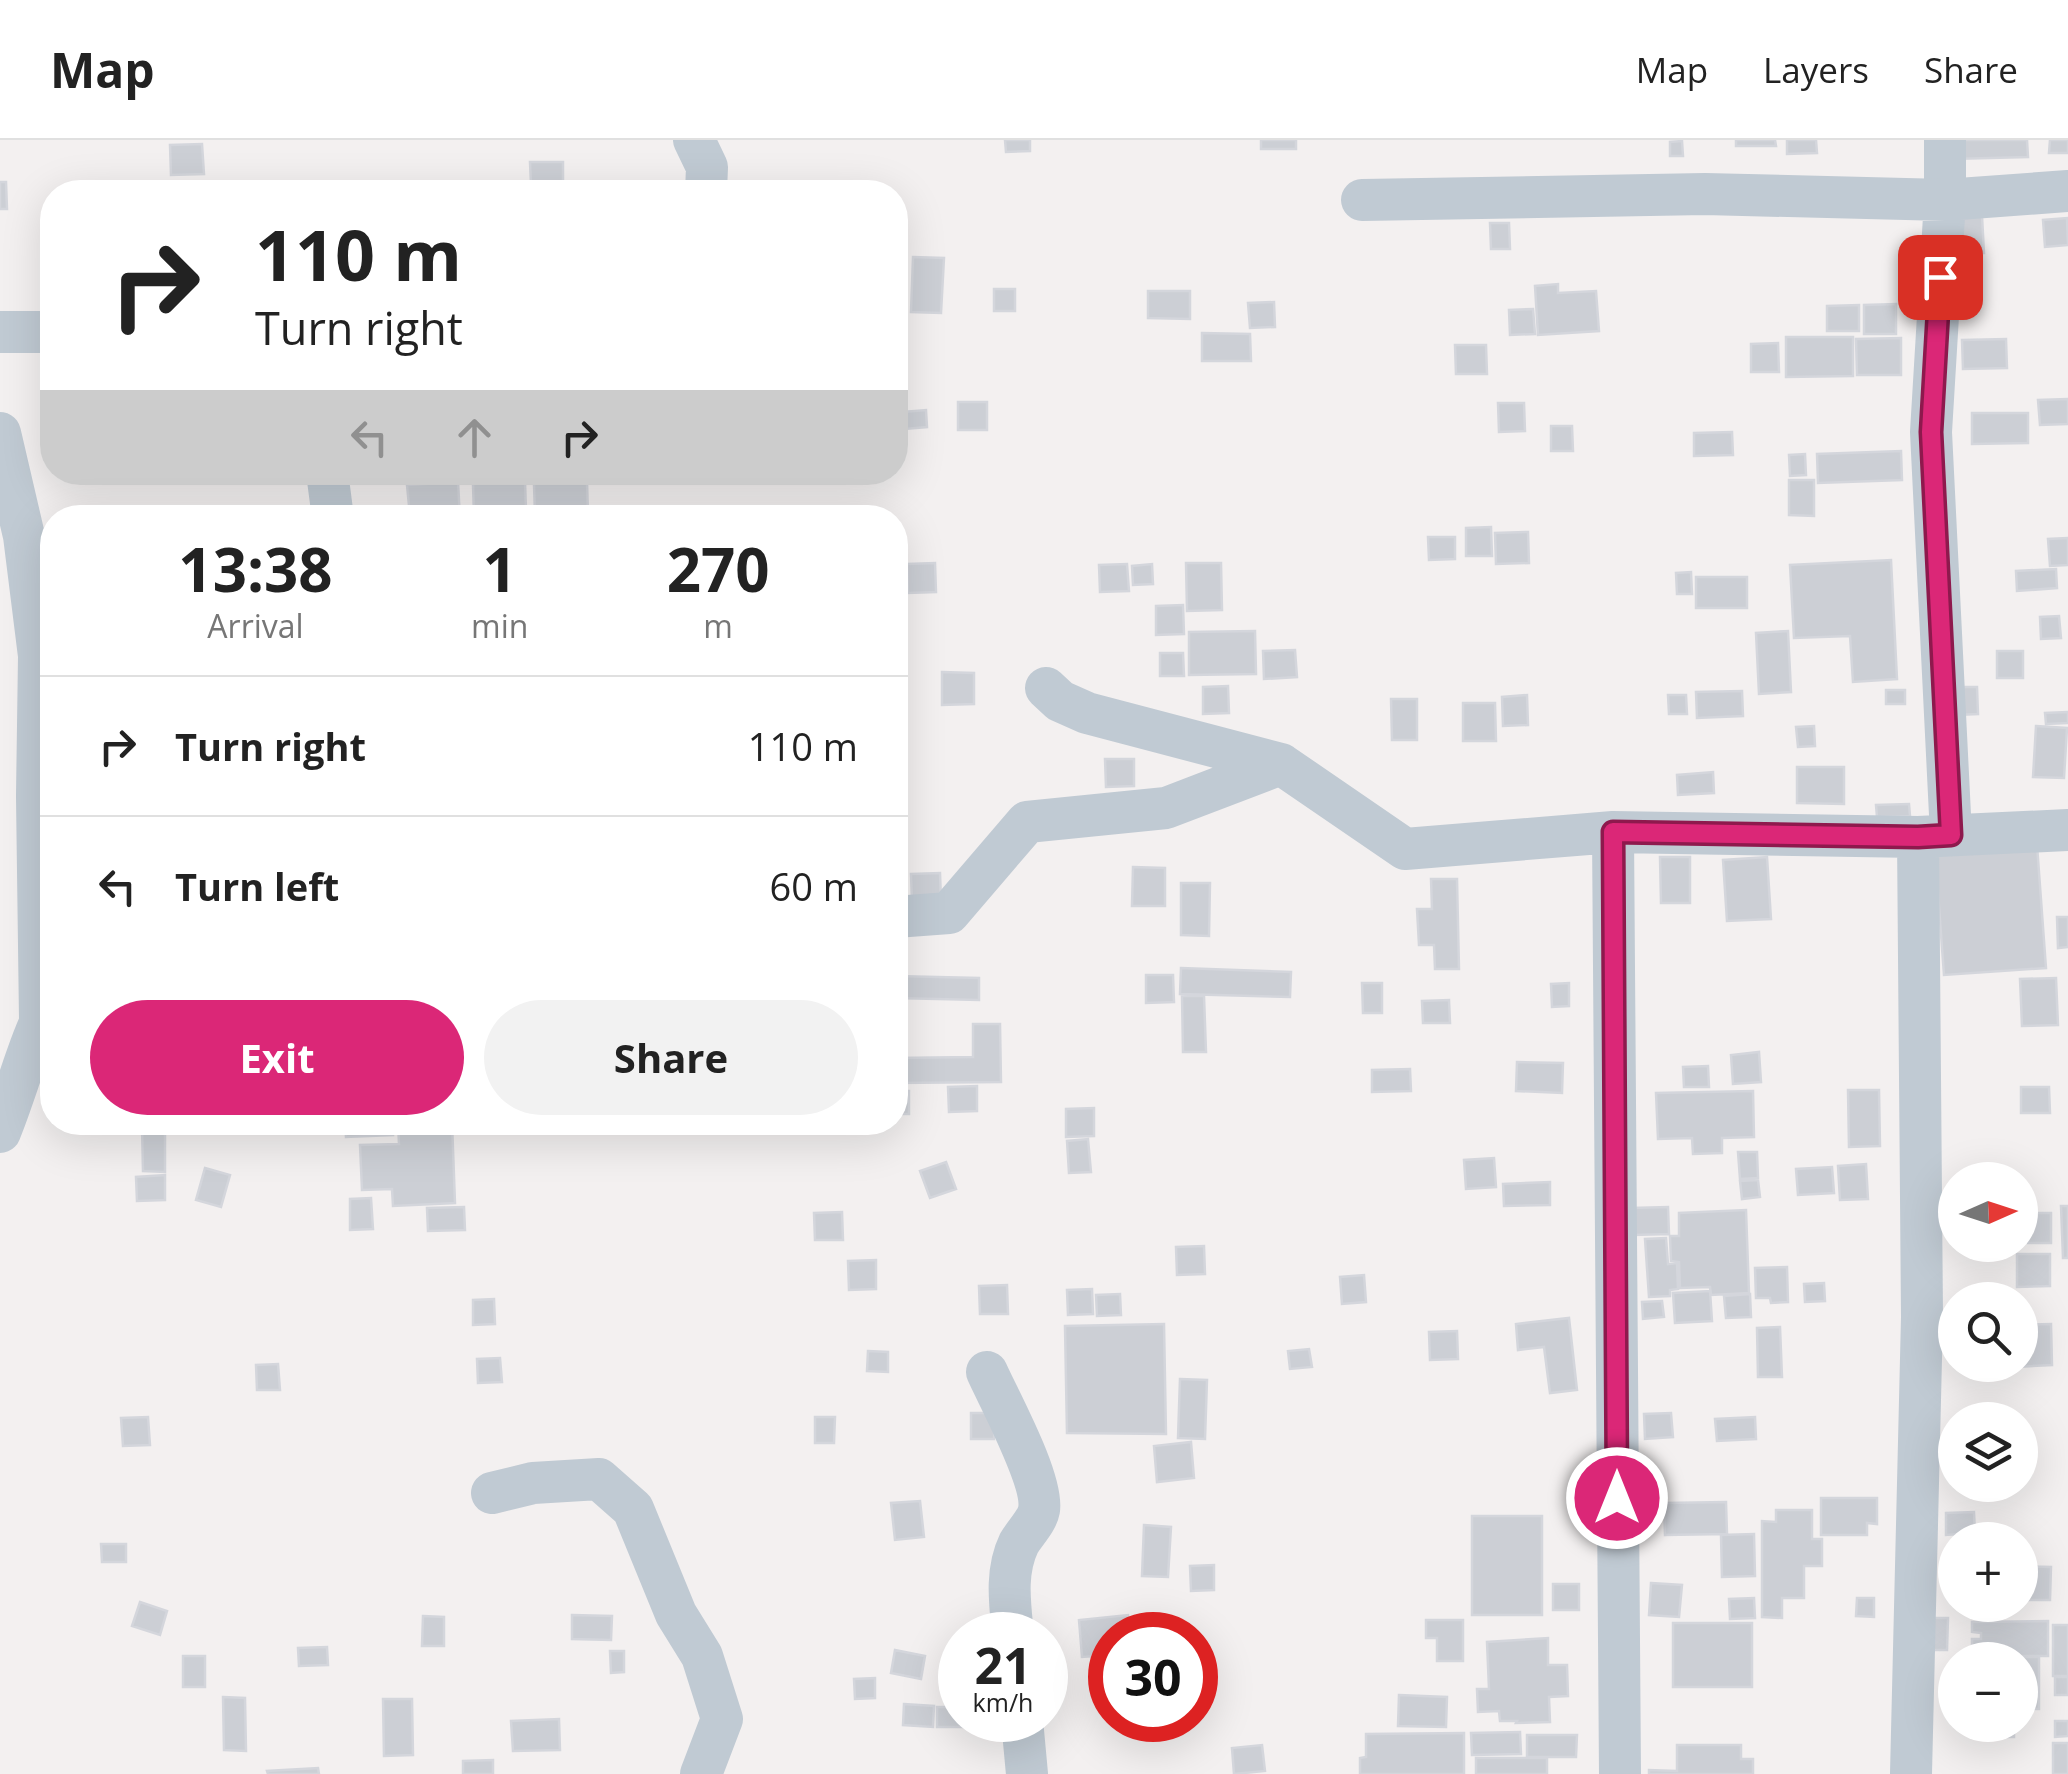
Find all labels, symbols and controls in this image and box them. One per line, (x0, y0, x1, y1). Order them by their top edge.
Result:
text: Map (50, 37, 155, 102)
text: Map (1636, 46, 1708, 93)
text: Layers (1763, 46, 1869, 93)
text: Share (1924, 46, 2018, 93)
text: 110 m (255, 206, 462, 302)
icon: right (90, 220, 220, 350)
pin (1898, 235, 1983, 320)
icon: arrive (1913, 250, 1968, 305)
text: Turn right (255, 297, 463, 358)
icon: left (342, 410, 397, 465)
icon: ahead (447, 410, 502, 465)
icon: right (552, 410, 607, 465)
text: 13:38 (178, 528, 333, 610)
text: 1 (483, 528, 517, 610)
text: 270 (667, 528, 770, 610)
text: Arrival (207, 604, 304, 647)
text: min (471, 604, 528, 647)
text: m (703, 604, 733, 647)
icon: right (90, 719, 145, 774)
text: Turn right (175, 720, 366, 772)
text: 110 m (748, 720, 858, 772)
icon: left (90, 859, 145, 914)
text: Turn left (175, 860, 339, 912)
text: 60 m (769, 860, 858, 912)
button: Exit (90, 1000, 464, 1115)
button: Share (484, 1000, 858, 1115)
north arrow (1938, 1162, 2038, 1262)
map controls (1938, 1162, 2038, 1742)
button: search (1938, 1282, 2038, 1382)
button: layers (1938, 1402, 2038, 1502)
position arrow (1565, 1446, 1669, 1550)
button: + (1938, 1522, 2038, 1622)
speed limit sign: 30 (1088, 1612, 1218, 1742)
text: 21 (974, 1631, 1032, 1699)
button: − (1938, 1642, 2038, 1742)
text: km/h (973, 1685, 1033, 1719)

